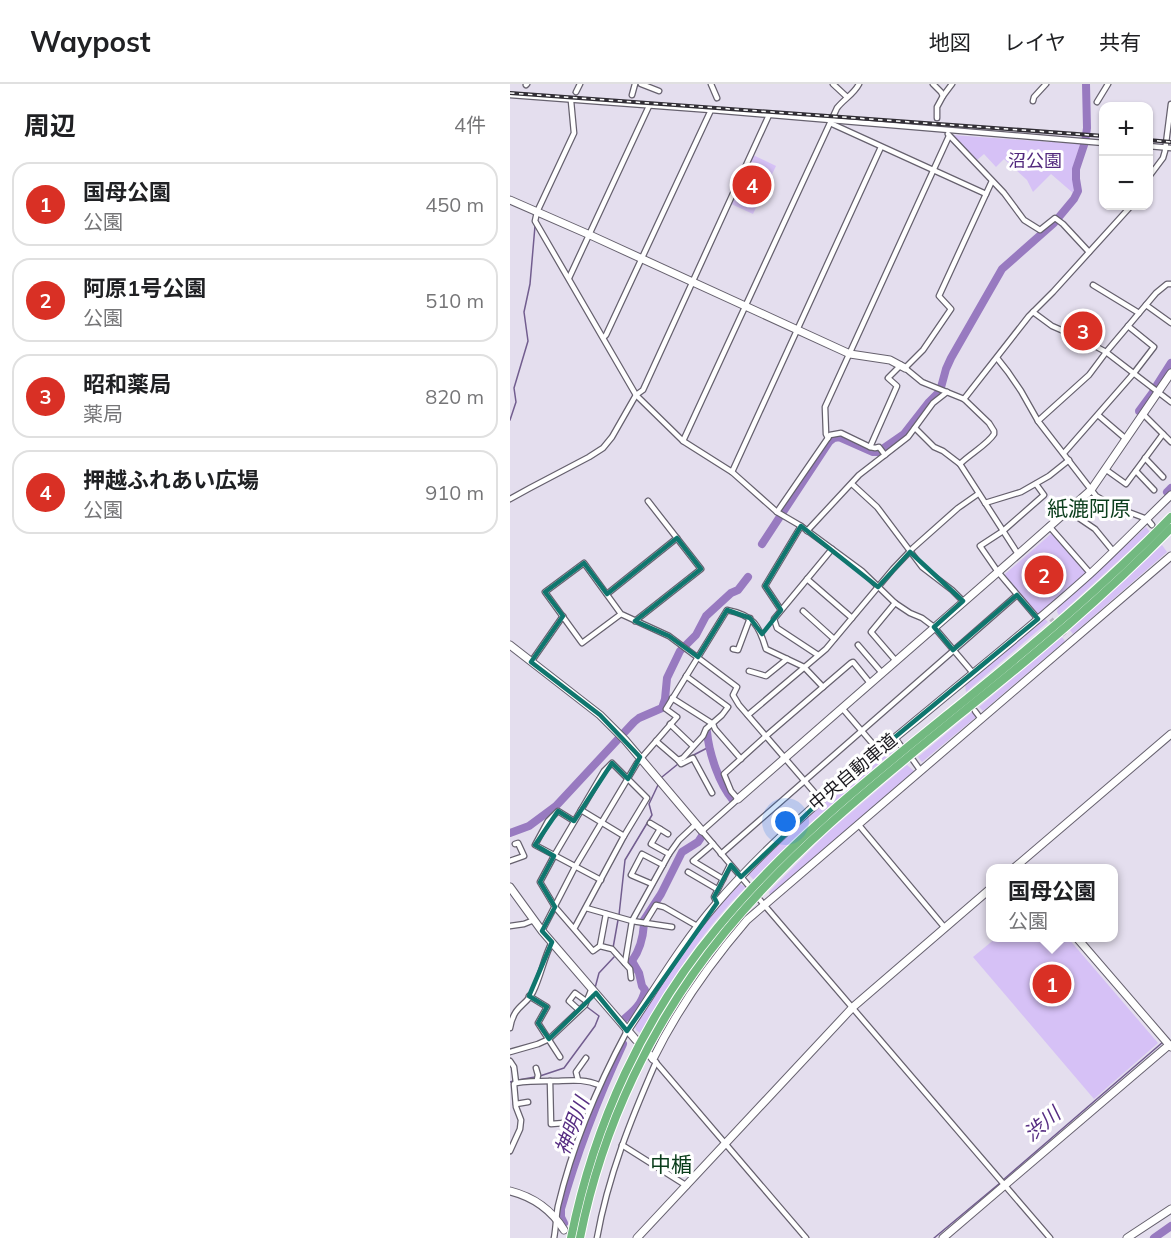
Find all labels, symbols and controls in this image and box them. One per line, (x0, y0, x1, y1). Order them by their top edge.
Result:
text: Waypost (30, 24, 151, 59)
text: 地図 (929, 29, 971, 55)
text: レイヤ (1004, 29, 1066, 55)
text: 共有 (1099, 29, 1141, 55)
map controls (1099, 102, 1153, 210)
button: + (1099, 102, 1153, 156)
text: 周辺 (24, 109, 76, 142)
text: 4件 (454, 112, 486, 137)
park label: 沼公園 (1008, 149, 1062, 172)
button: − (1099, 156, 1153, 210)
pin: 4 (732, 162, 772, 208)
text: 国母公園 (83, 178, 171, 206)
text: 1 (40, 192, 52, 217)
text: 450 m (425, 192, 484, 217)
text: 公園 (83, 209, 123, 234)
text: 阿原1号公園 (83, 274, 206, 302)
text: 2 (40, 288, 52, 313)
text: 510 m (425, 288, 484, 313)
text: 公園 (83, 305, 123, 330)
pin: 3 (1064, 308, 1102, 354)
text: 昭和薬局 (83, 370, 171, 398)
text: 3 (40, 384, 52, 409)
text: 820 m (425, 384, 484, 409)
text: 薬局 (83, 401, 123, 426)
text: 押越ふれあい広場 (83, 466, 259, 494)
text: 4 (40, 480, 52, 505)
text: 910 m (425, 480, 484, 505)
district label: 紙漉阿原 (1047, 495, 1131, 521)
text: 公園 (83, 497, 123, 522)
pin: 2 (1024, 552, 1064, 598)
street label: 中央自動車道 (804, 728, 901, 815)
your location (771, 807, 800, 836)
popup (986, 864, 1118, 942)
text: 国母公園 (1008, 877, 1096, 905)
text: 公園 (1008, 908, 1048, 933)
pin: 1 (1032, 962, 1072, 1006)
water label: 神明川 (549, 1091, 595, 1158)
water label: 渋川 (1018, 1100, 1067, 1146)
district label: 中楯 (650, 1151, 692, 1177)

